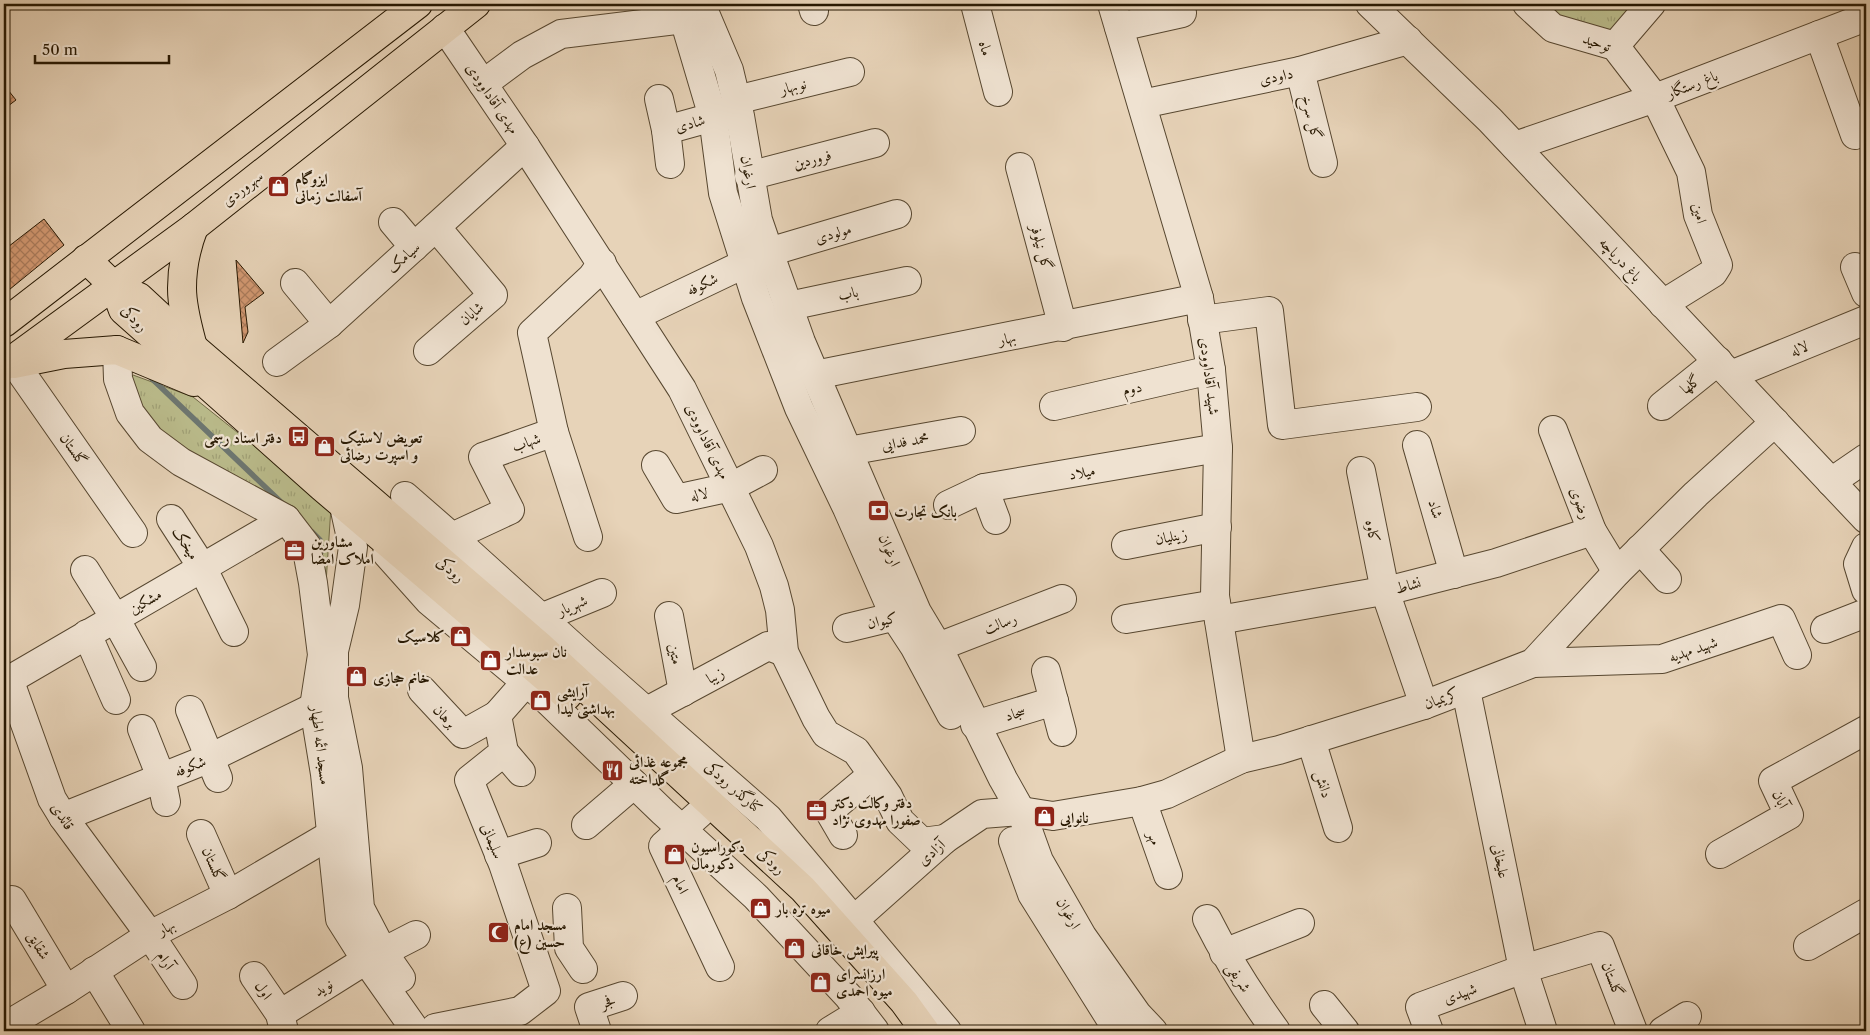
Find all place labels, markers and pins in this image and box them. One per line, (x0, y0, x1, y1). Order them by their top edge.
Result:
place label: ایزوگام آسفالت زمانی (294, 169, 364, 205)
shop icon: ایزوگام آسفالت زمانی (267, 175, 291, 199)
bus stop icon: دفتر اسناد رسمی (286, 425, 310, 449)
place label: دفتر اسناد رسمی (204, 428, 282, 448)
place label: تعویض لاستیک و اسپرت رضائی (339, 428, 423, 466)
shop icon: تعویض لاستیک و اسپرت رضائی (312, 434, 336, 458)
bank icon: بانک تجارت (866, 499, 890, 523)
place label: بانک تجارت (894, 502, 957, 521)
place label: مشاورین املاک امضا (311, 532, 374, 568)
office icon: مشاورین املاک امضا (283, 538, 307, 562)
shop icon: کلاسیک (449, 624, 473, 648)
place label: کلاسیک (397, 627, 445, 646)
place label: نان سبوسدار عدالت (504, 642, 567, 678)
shop icon: نان سبوسدار عدالت (478, 648, 502, 672)
shop icon: خانم حجازی (345, 665, 369, 689)
place label: خانم حجازی (373, 668, 430, 691)
place label: آرایشی بهداشتی لیدا (557, 682, 615, 720)
shop icon: آرایشی بهداشتی لیدا (529, 688, 553, 712)
place label: مجموعه غذائی گلداخته (628, 752, 688, 788)
restaurant icon: مجموعه غذائی گلداخته (601, 758, 625, 782)
place label: دفتر وکالت دکتر صفورا مهدوی نژاد (830, 793, 921, 830)
office icon: دفتر وکالت دکتر صفورا مهدوی نژاد (804, 799, 828, 823)
shop icon: نانوایی (1032, 805, 1056, 829)
place label: نانوایی (1059, 808, 1089, 828)
place label: دکوراسیون دکورمال (691, 837, 745, 873)
shop icon: دکوراسیون دکورمال (663, 843, 687, 867)
shop icon: میوه تره بار (748, 896, 772, 920)
place label: میوه تره بار (774, 899, 831, 918)
place label: مسجد امام حسین (ع) (514, 915, 567, 954)
mosque icon: مسجد امام حسین (ع) (486, 921, 510, 945)
shop icon: پیرایش خاقانی (783, 937, 807, 961)
place label: پیرایش خاقانی (810, 940, 879, 961)
place label: ارزانسرای میوه احمدی (836, 964, 893, 1000)
shop icon: ارزانسرای میوه احمدی (808, 970, 832, 994)

